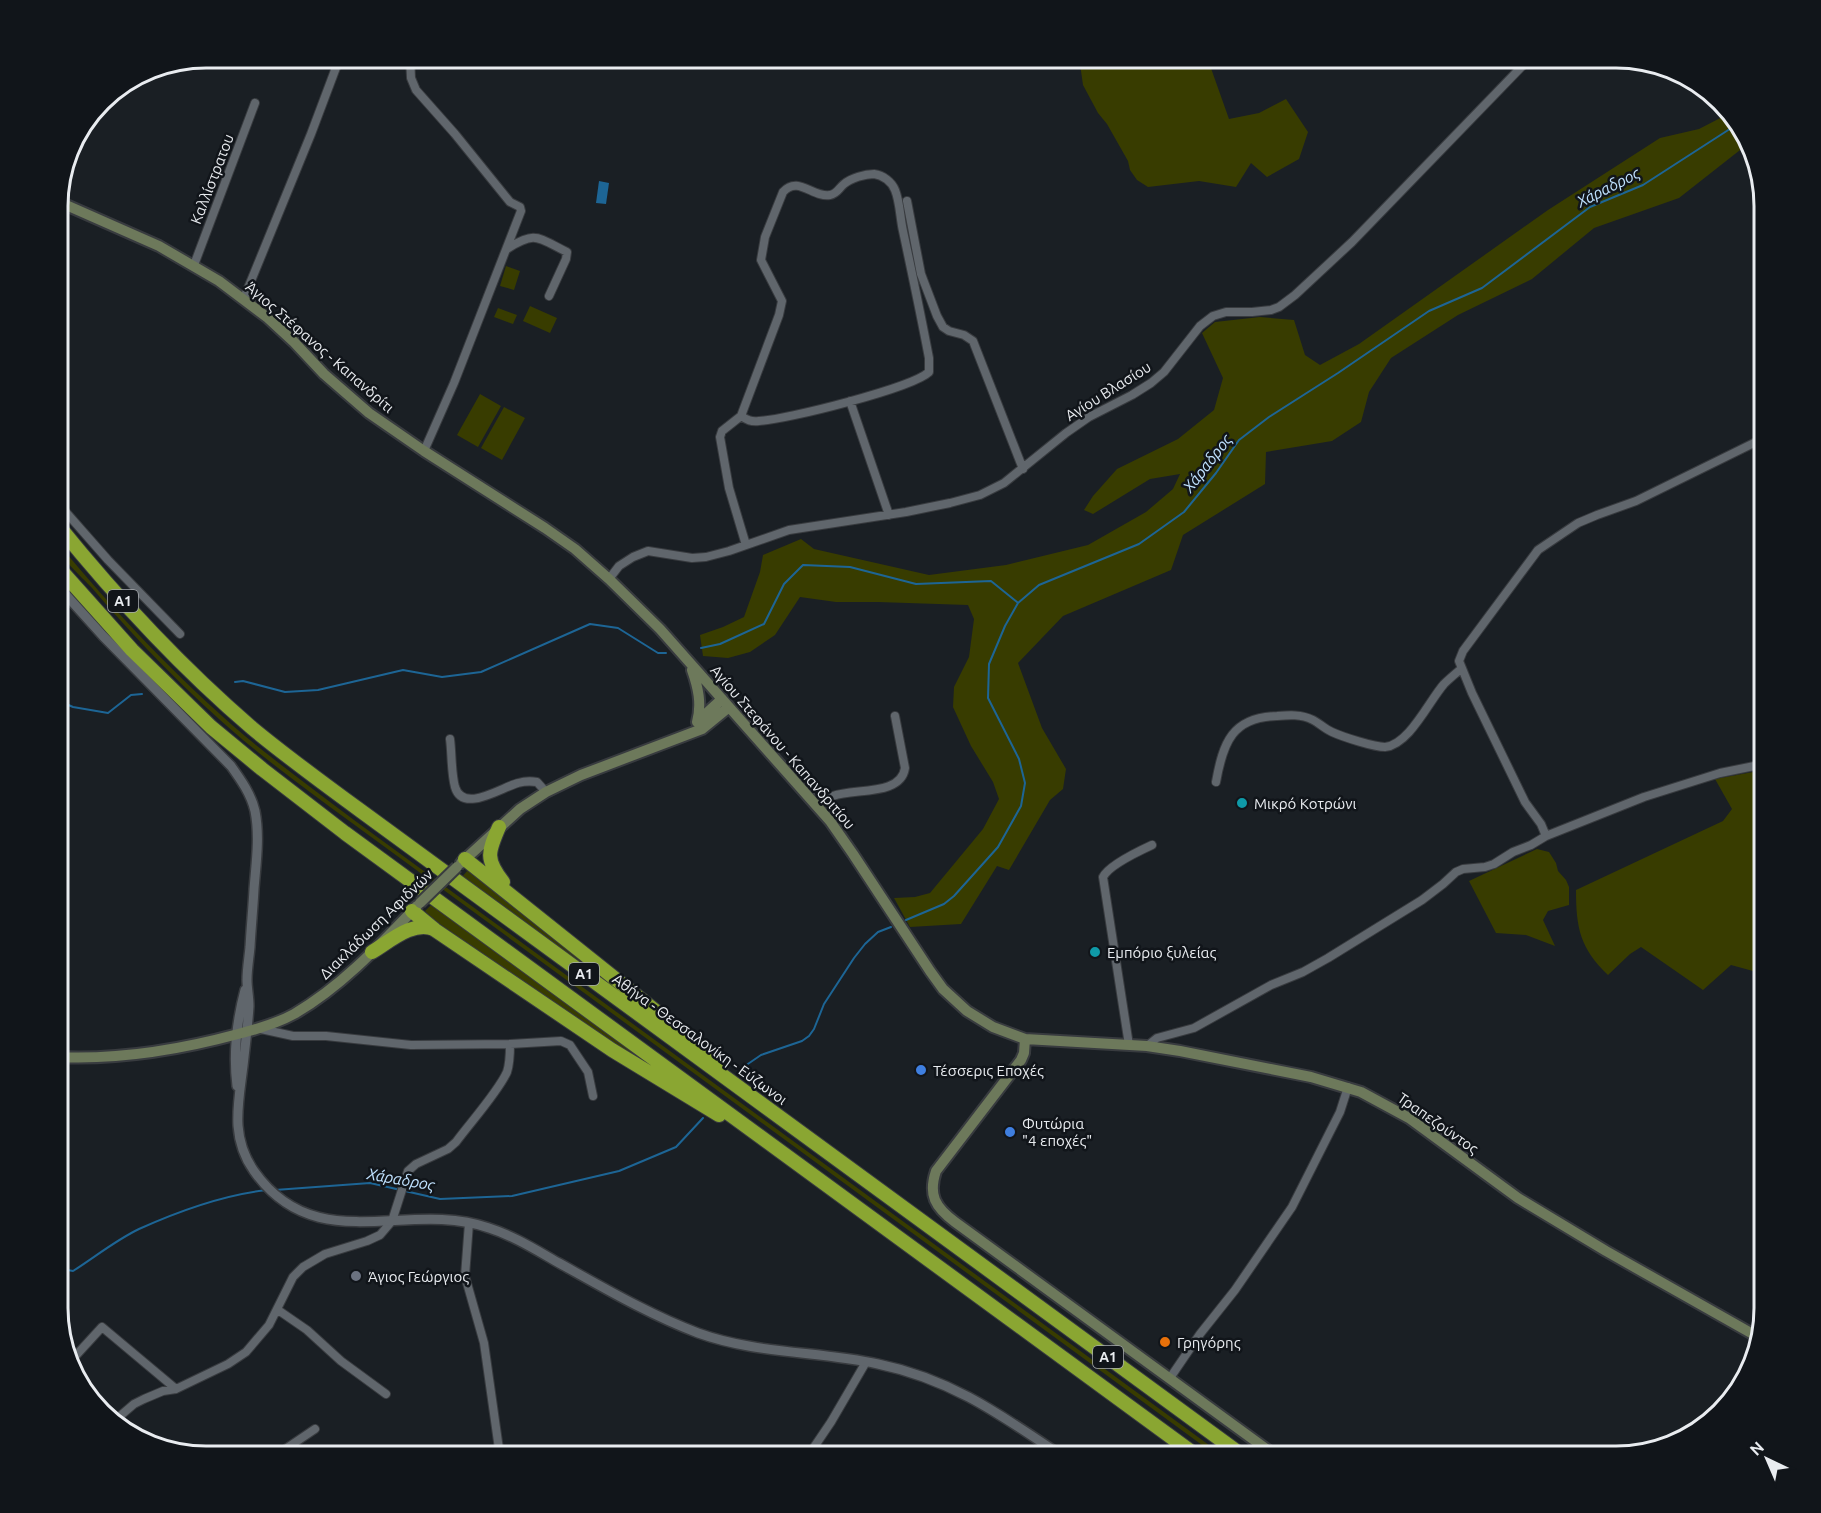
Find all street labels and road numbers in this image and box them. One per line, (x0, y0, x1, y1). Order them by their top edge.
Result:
street label: Καλλίστρατου (187, 132, 237, 226)
street label: Άγιος Στέφανος - Καπανδρίτι (242, 278, 398, 416)
street label: Αγίου Βλασίου (1062, 358, 1154, 424)
road number: Α1 (108, 590, 138, 612)
street label: Αγίου Στεφάνου - Καπανδριτίου (707, 662, 859, 832)
street label: Διακλάδωση Αφιδνών (316, 866, 436, 982)
road number: Α1 (569, 963, 599, 985)
street label: Αθήνα - Θεσσαλονίκη - Εύζωνοι (609, 970, 791, 1108)
street label: Τραπεζούντος (1394, 1089, 1482, 1157)
road number: Α1 (1093, 1346, 1123, 1368)

